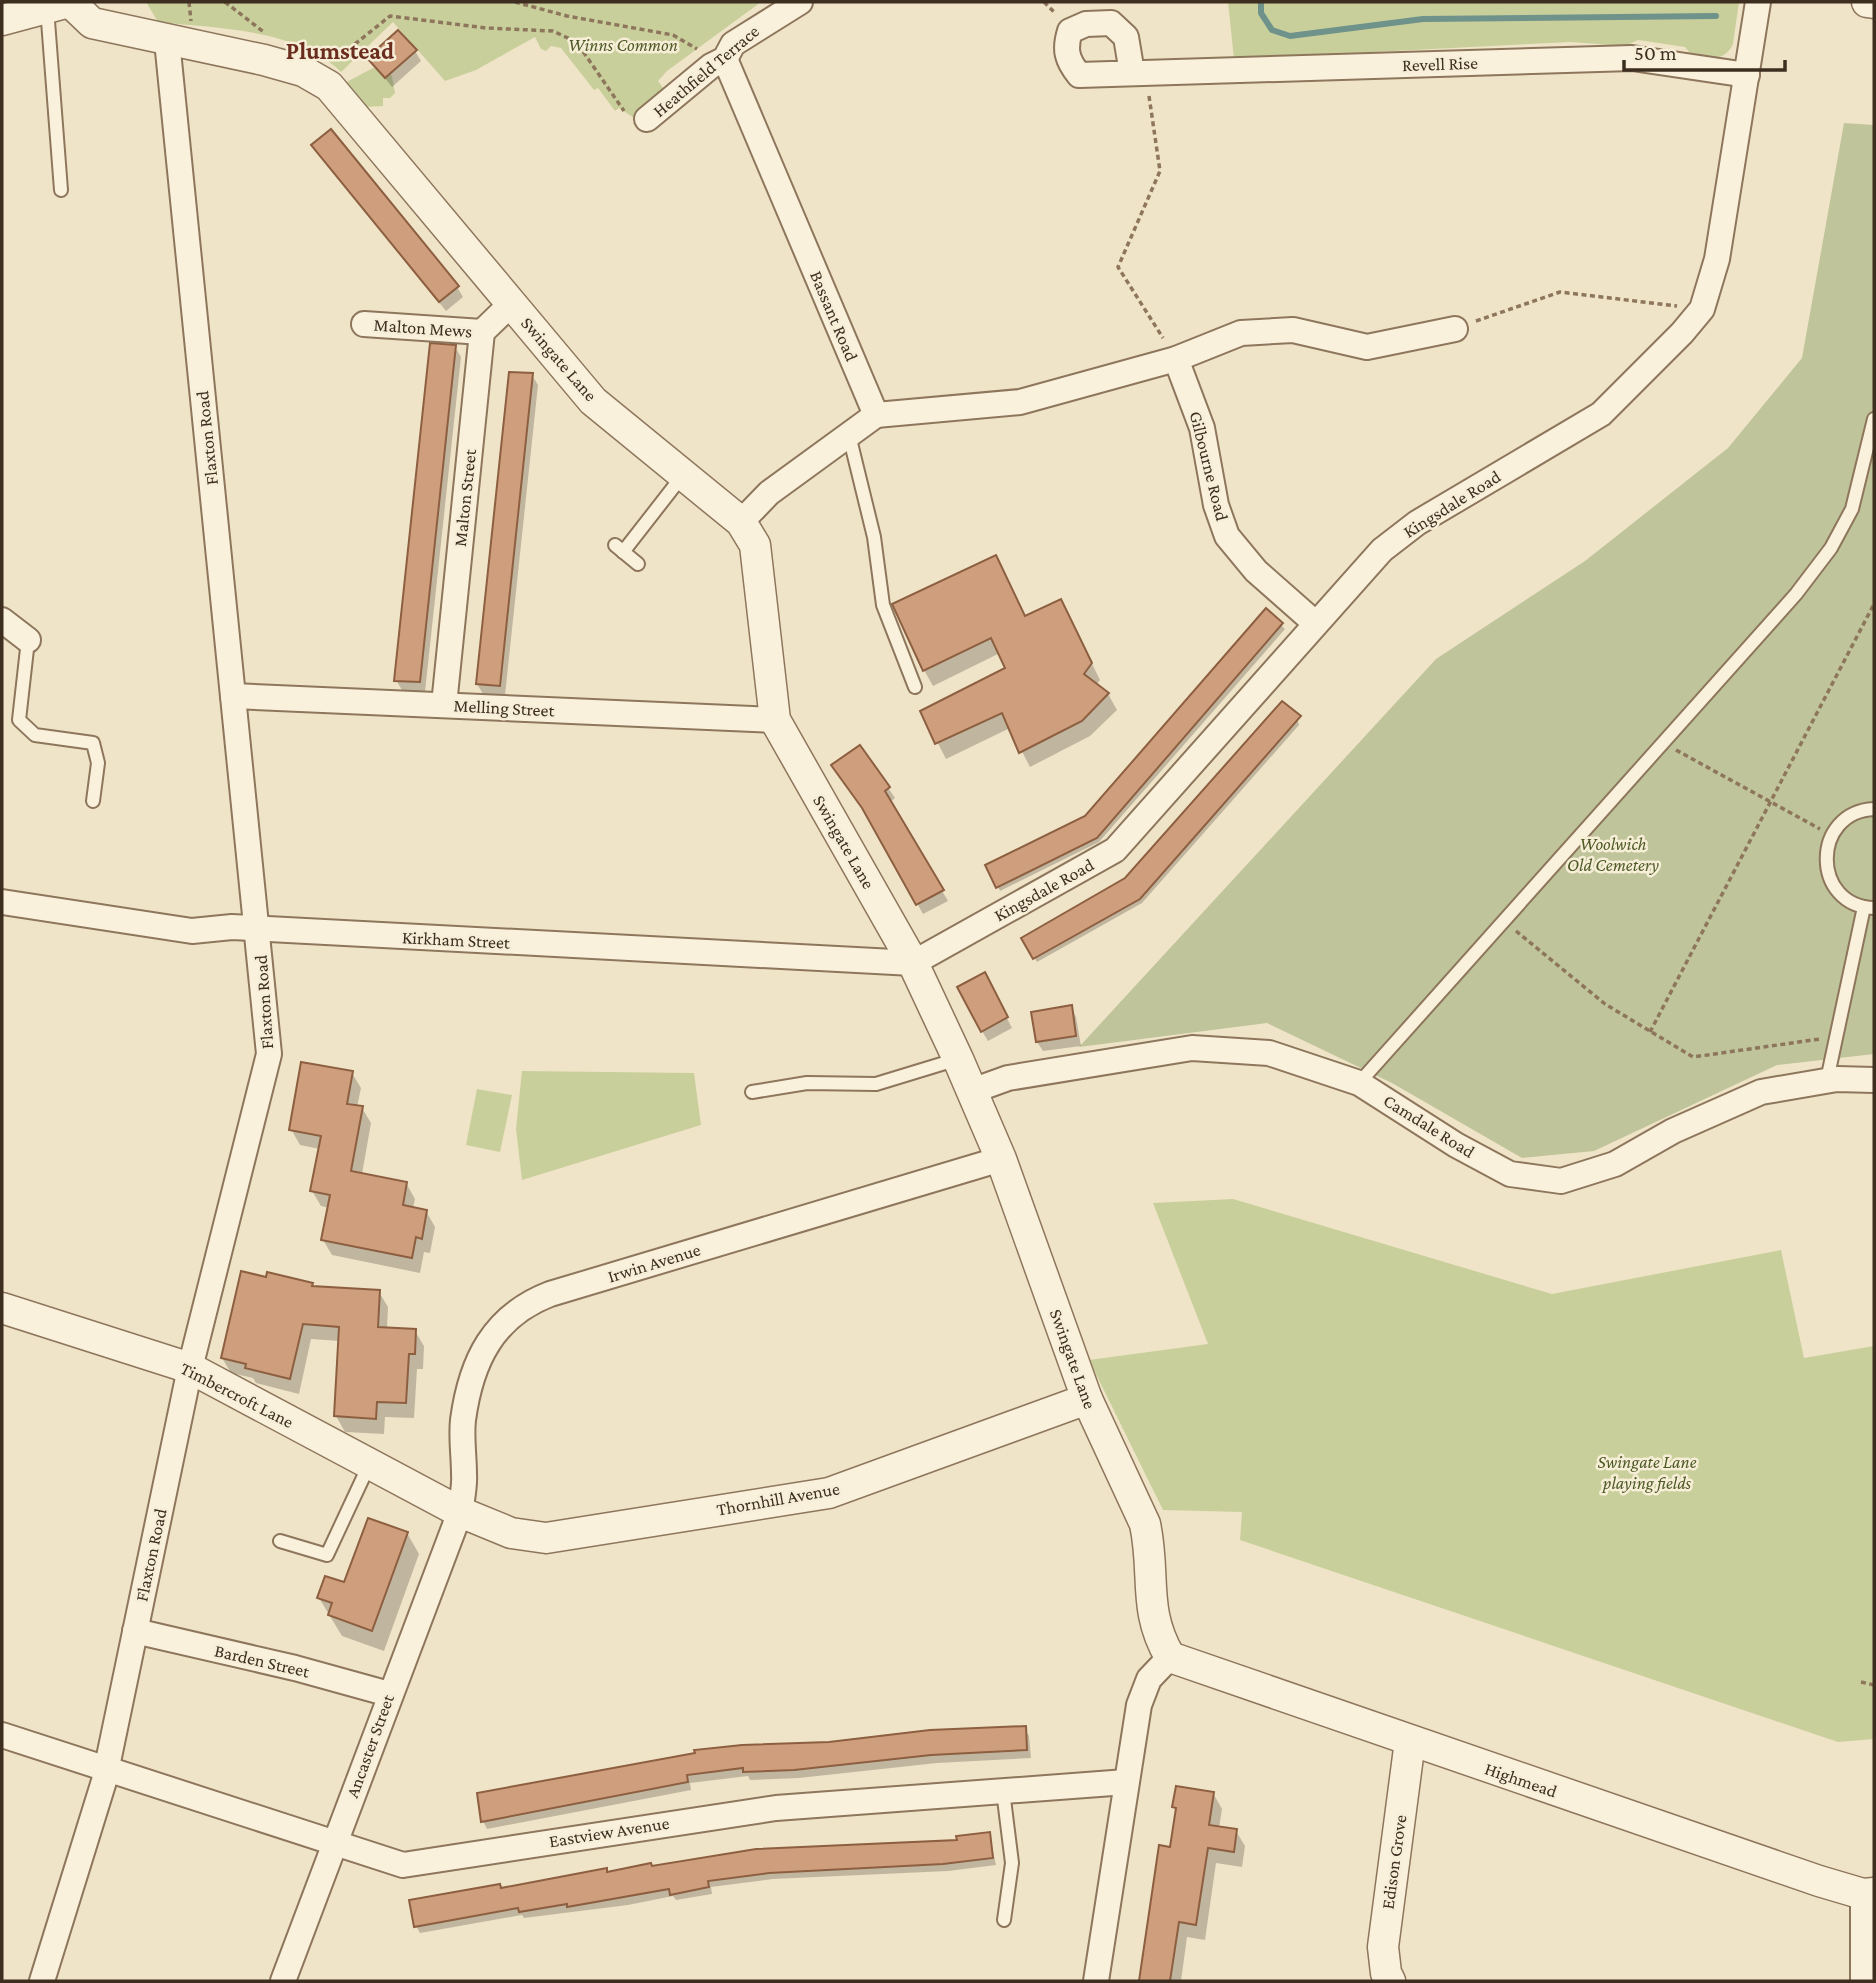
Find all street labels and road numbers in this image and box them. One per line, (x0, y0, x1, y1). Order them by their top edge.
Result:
street label: Heathfield Terrace (649, 21, 763, 121)
street label: Revell Rise (1402, 53, 1478, 75)
street label: Bassant Road (806, 268, 862, 365)
street label: Swingate Lane (517, 313, 601, 405)
street label: Malton Mews (373, 315, 473, 341)
street label: Flaxton Road (192, 389, 222, 486)
street label: Gilbourne Road (1186, 409, 1232, 523)
street label: Malton Street (450, 447, 480, 548)
street label: Kingsdale Road (1400, 466, 1505, 542)
street label: Melling Street (453, 695, 556, 721)
street label: Swingate Lane (809, 792, 879, 892)
street label: Kingsdale Road (991, 854, 1098, 926)
street label: Kirkham Street (402, 927, 511, 953)
street label: Flaxton Road (251, 954, 277, 1050)
street label: Camdale Road (1380, 1090, 1479, 1162)
street label: Irwin Avenue (605, 1239, 703, 1287)
street label: Swingate Lane (1046, 1306, 1100, 1412)
street label: Timbercroft Lane (177, 1358, 297, 1432)
street label: Thornhill Avenue (715, 1478, 841, 1520)
street label: Flaxton Road (131, 1506, 171, 1603)
street label: Barden Street (213, 1640, 312, 1682)
street label: Ancaster Street (342, 1691, 398, 1800)
street label: Highmead (1482, 1758, 1560, 1802)
street label: Eastview Avenue (547, 1813, 671, 1851)
street label: Edison Grove (1377, 1813, 1411, 1911)

